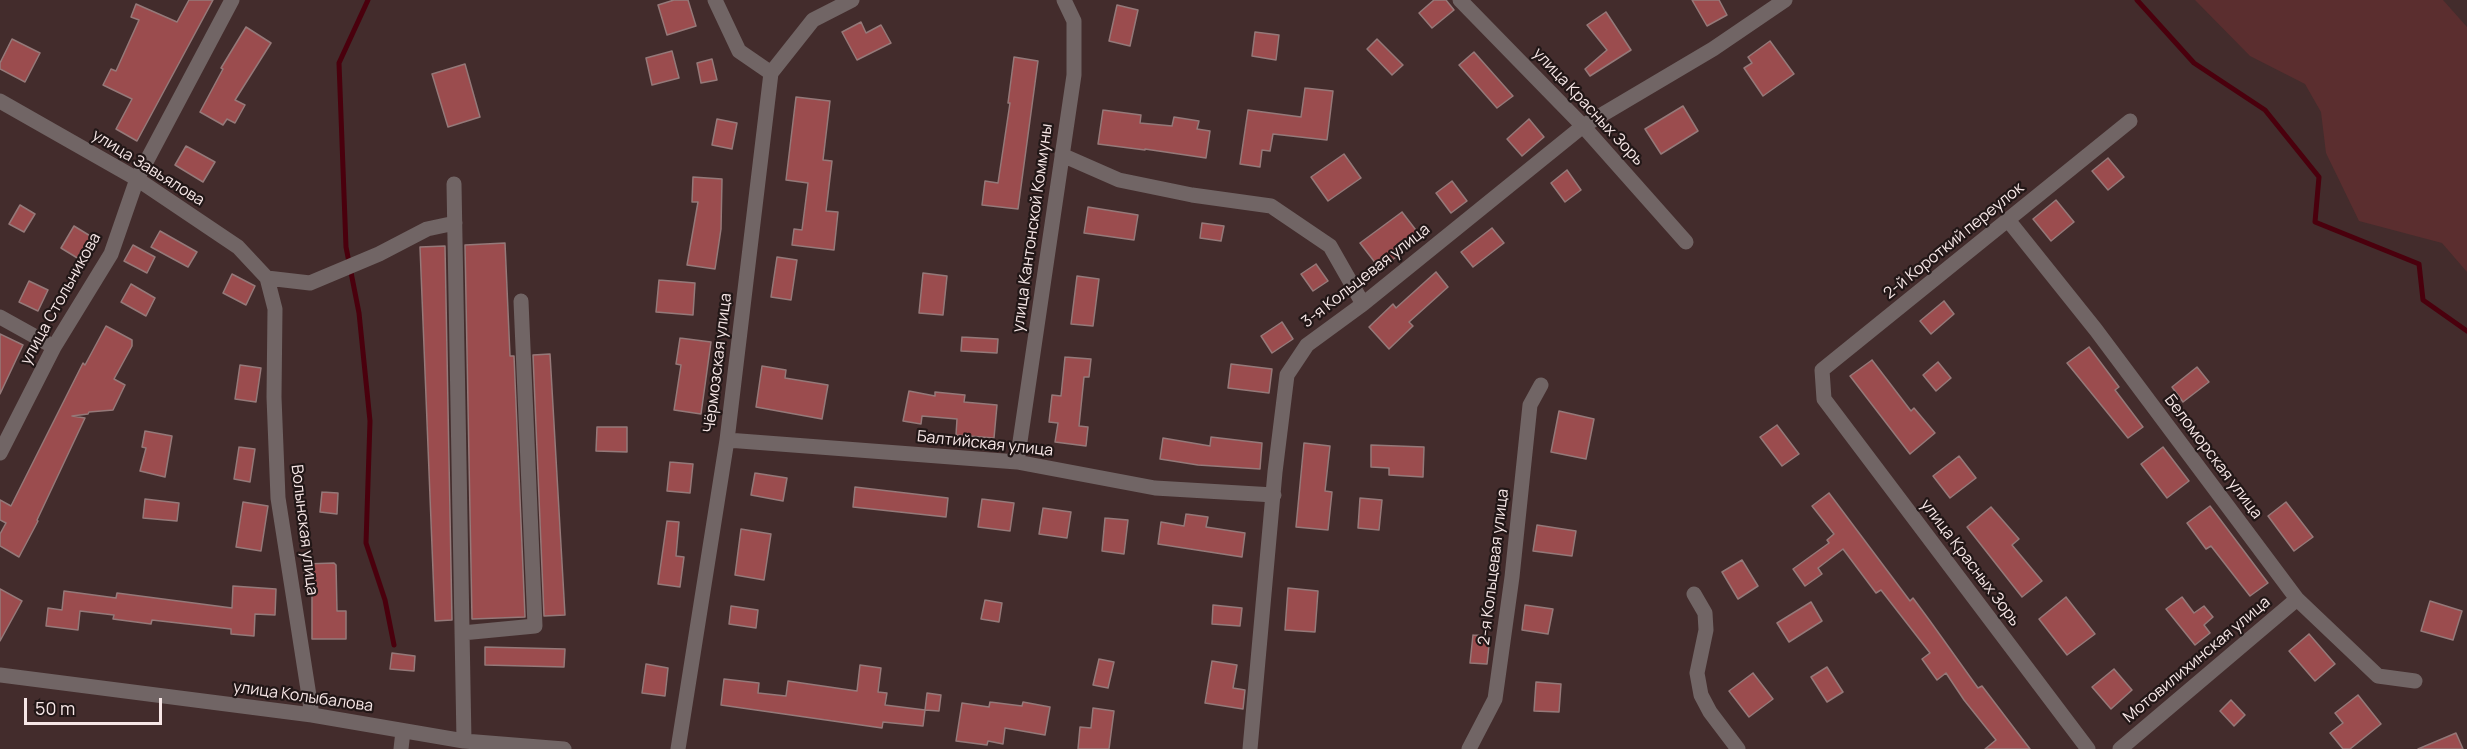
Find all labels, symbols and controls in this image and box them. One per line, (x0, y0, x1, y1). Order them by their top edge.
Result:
street label: улица Красных Зорь (1528, 44, 1648, 170)
street label: улица Кантонской Коммуны (1009, 122, 1057, 334)
street label: улица Завьялова (88, 126, 208, 210)
street label: 2-й Короткий переулок (1880, 179, 2028, 303)
street label: 3-я Кольцевая улица (1298, 220, 1434, 332)
street label: улица Стольникова (17, 230, 105, 368)
street label: Чёрмозская улица (700, 292, 736, 434)
street label: Беломорская улица (2160, 391, 2266, 523)
street label: Балтийская улица (916, 427, 1054, 461)
street label: Волынская улица (286, 464, 322, 596)
street label: 2-я Кольцевая улица (1475, 488, 1513, 646)
street label: улица Красных Зорь (1916, 496, 2024, 630)
street label: Мотовилихинская улица (2120, 593, 2274, 727)
street label: улица Колыбалова (232, 678, 374, 716)
scale bar (27, 686, 165, 724)
text: 50 m (35, 696, 75, 720)

